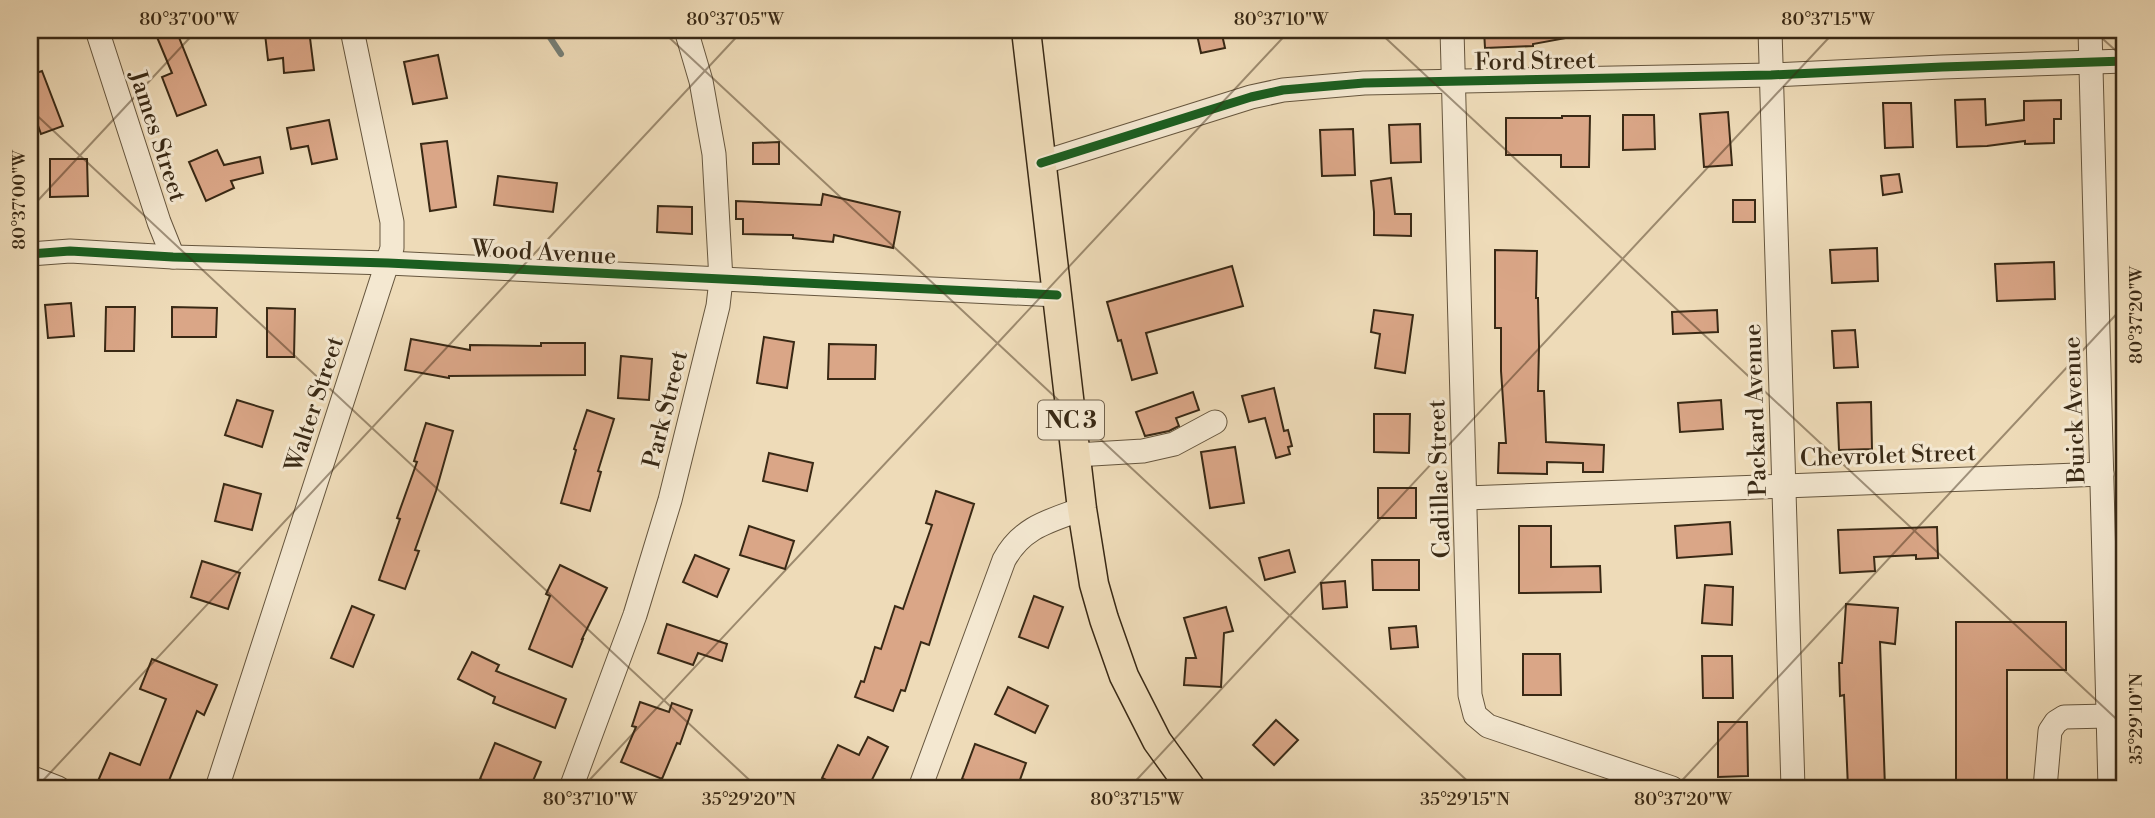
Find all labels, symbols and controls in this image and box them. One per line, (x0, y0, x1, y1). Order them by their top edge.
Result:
text: 80°37'00"W (139, 8, 239, 31)
text: 80°37'05"W (686, 8, 784, 31)
text: 80°37'10"W (1234, 8, 1329, 31)
text: 80°37'15"W (1781, 8, 1875, 31)
street label: Ford Street (1474, 46, 1597, 78)
street label: James Street (121, 66, 192, 206)
text: 80°37'00"W (8, 150, 31, 250)
street label: Wood Avenue (470, 234, 617, 272)
text: 80°37'20"W (2125, 265, 2148, 364)
street label: Packard Avenue (1738, 323, 1774, 497)
street label: Walter Street (279, 332, 351, 477)
street label: Buick Avenue (2057, 336, 2093, 485)
street label: Park Street (637, 347, 695, 471)
street label: Cadillac Street (1422, 399, 1458, 559)
road number: NC 3 (1038, 400, 1104, 440)
street label: Chevrolet Street (1799, 438, 1977, 474)
text: 35°29'10"N (2125, 673, 2148, 765)
text: 80°37'10"W (543, 788, 638, 811)
text: 35°29'20"N (702, 788, 797, 811)
text: 80°37'15"W (1090, 788, 1184, 811)
text: 35°29'15"N (1420, 788, 1510, 811)
text: 80°37'20"W (1634, 788, 1733, 811)

